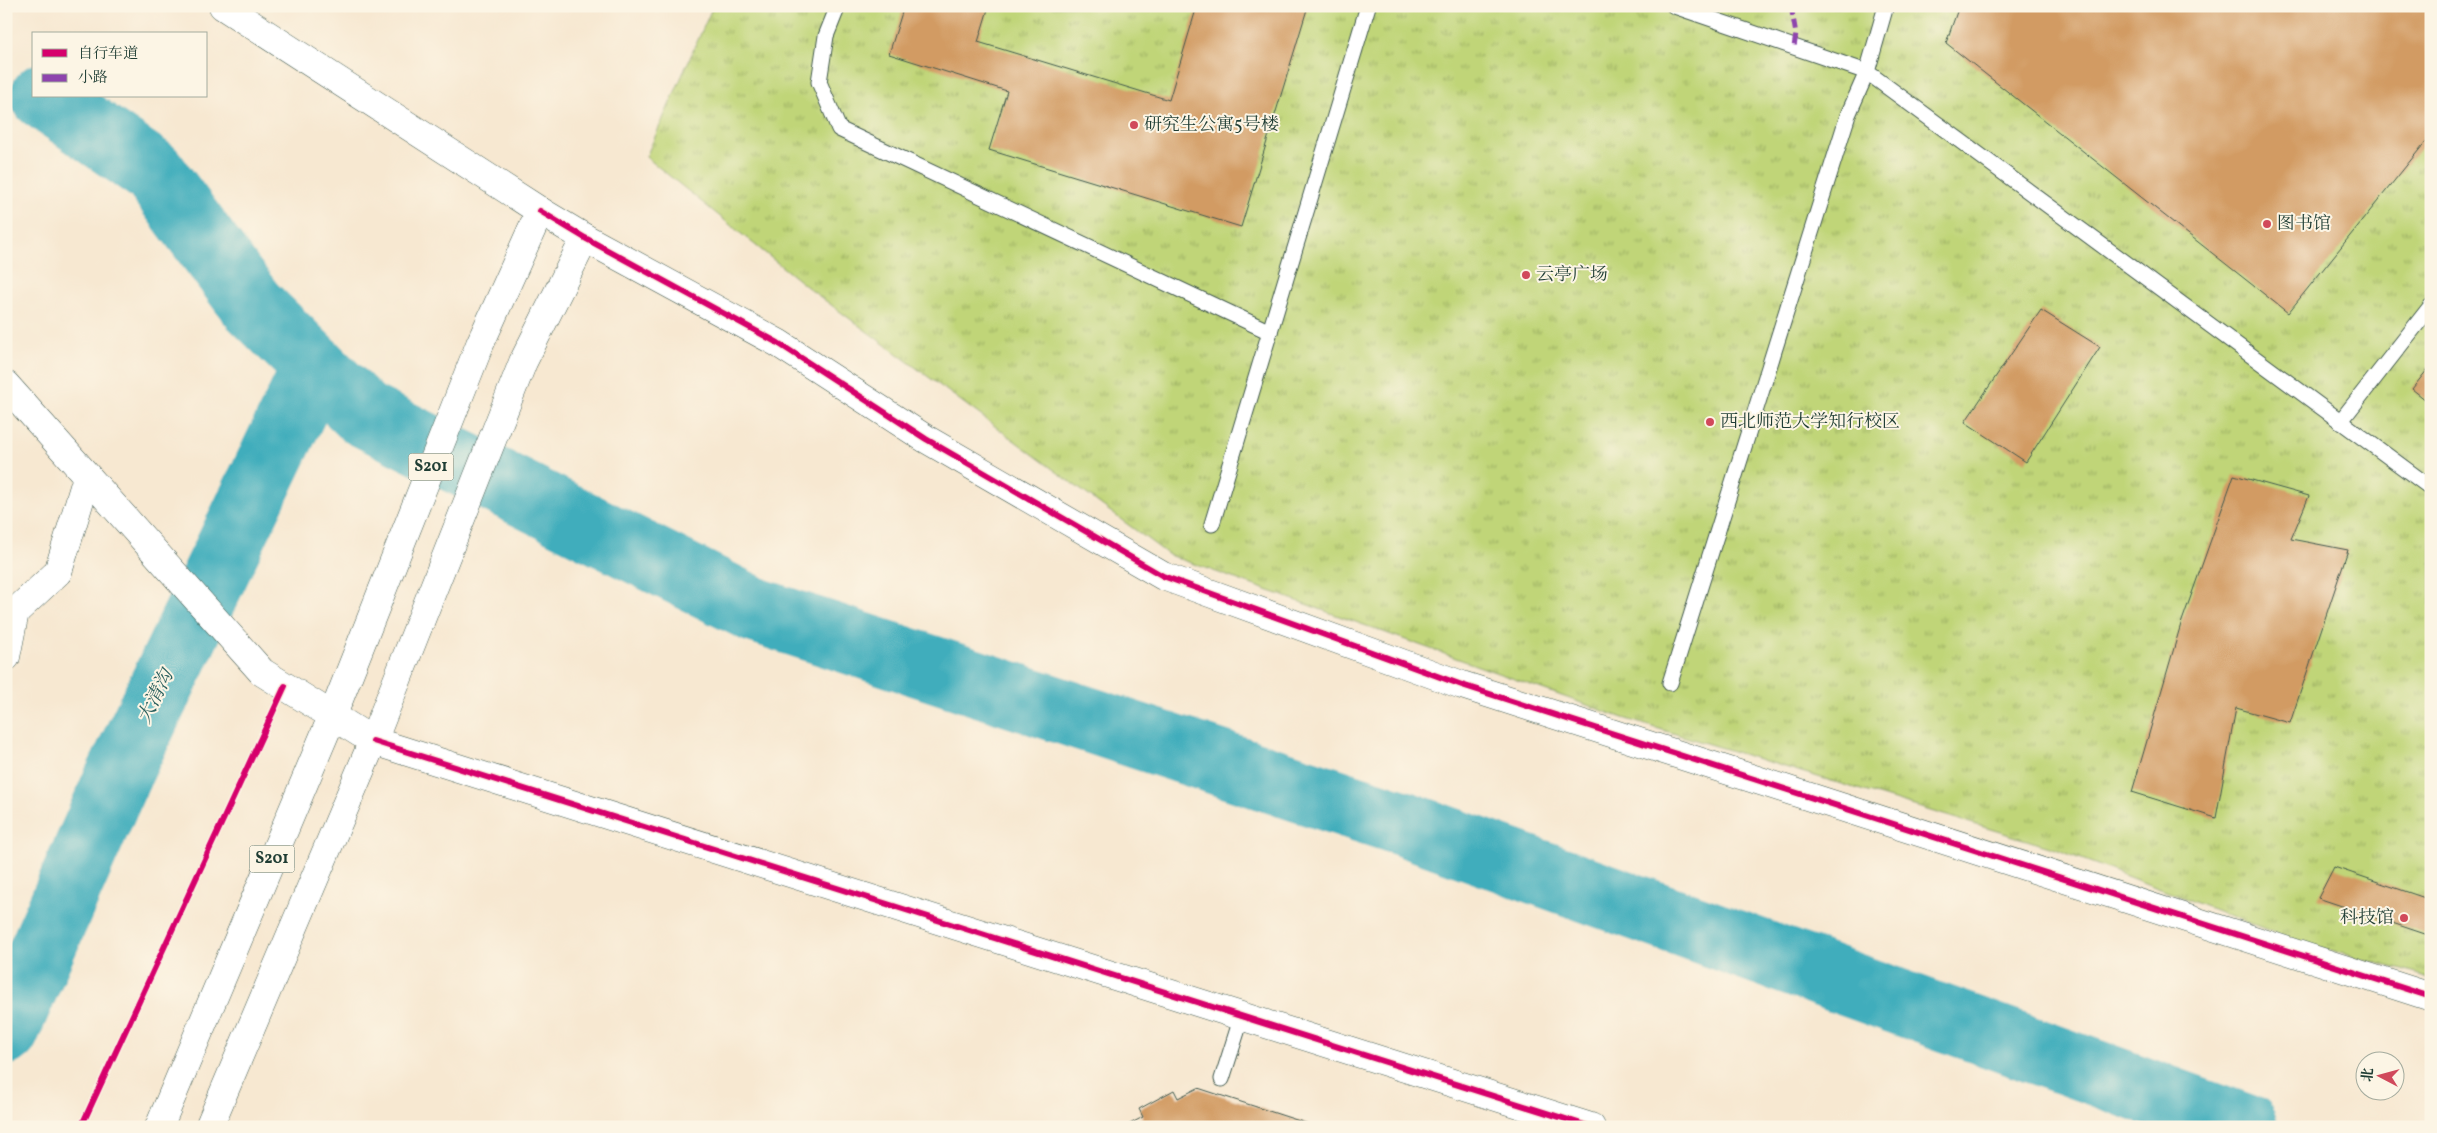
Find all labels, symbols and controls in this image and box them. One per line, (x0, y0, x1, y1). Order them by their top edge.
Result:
legend (32, 32, 208, 98)
text: 自行车道 (78, 44, 138, 65)
text: 小路 (78, 68, 108, 89)
place label: 研究生公寓5号楼 (1144, 113, 1279, 138)
marker: 研究生公寓5号楼 (1128, 119, 1140, 131)
place label: 图书馆 (2277, 212, 2331, 237)
marker: 图书馆 (2261, 218, 2273, 230)
place label: 云亭广场 (1536, 263, 1608, 288)
marker: 云亭广场 (1520, 269, 1532, 281)
place label: 西北师范大学知行校区 (1720, 410, 1900, 435)
marker: 西北师范大学知行校区 (1704, 416, 1716, 428)
road number: S201 (408, 454, 454, 481)
water label: 大清沟 (132, 663, 181, 728)
road number: S201 (250, 846, 294, 872)
place label: 科技馆 (2340, 906, 2394, 931)
marker: 科技馆 (2398, 912, 2410, 924)
north arrow (2354, 1050, 2404, 1100)
text: 北 (2358, 1067, 2379, 1083)

